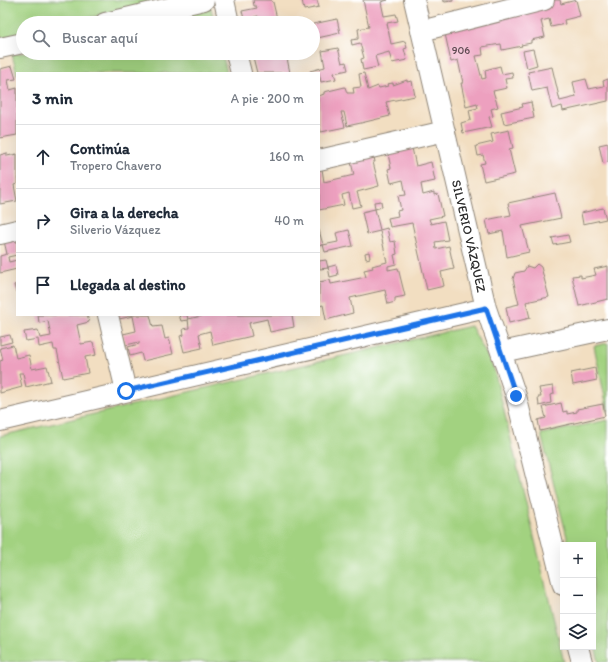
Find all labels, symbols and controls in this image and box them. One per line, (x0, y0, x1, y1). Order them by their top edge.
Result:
search box (16, 16, 320, 60)
icon: search (30, 27, 52, 49)
text: Buscar aquí (62, 29, 138, 47)
house number: 906 (452, 44, 470, 57)
text: 3 min (32, 88, 73, 108)
text: A pie · 200 m (231, 91, 304, 106)
text: Continúa (70, 140, 130, 158)
icon: ahead (32, 146, 54, 168)
text: 160 m (269, 149, 304, 164)
text: Tropero Chavero (70, 158, 162, 173)
street label: SILVERIO VÁZQUEZ (449, 178, 489, 294)
text: Gira a la derecha (70, 204, 179, 222)
icon: right (32, 210, 54, 232)
text: 40 m (274, 213, 304, 228)
text: Silverio Vázquez (70, 222, 161, 237)
icon: arrive (32, 274, 54, 296)
text: Llegada al destino (70, 276, 186, 294)
route start (117, 382, 135, 400)
route end (507, 387, 525, 405)
map controls (560, 542, 596, 650)
button: + (560, 542, 596, 578)
button: − (560, 578, 596, 614)
button: layers (560, 614, 596, 650)

